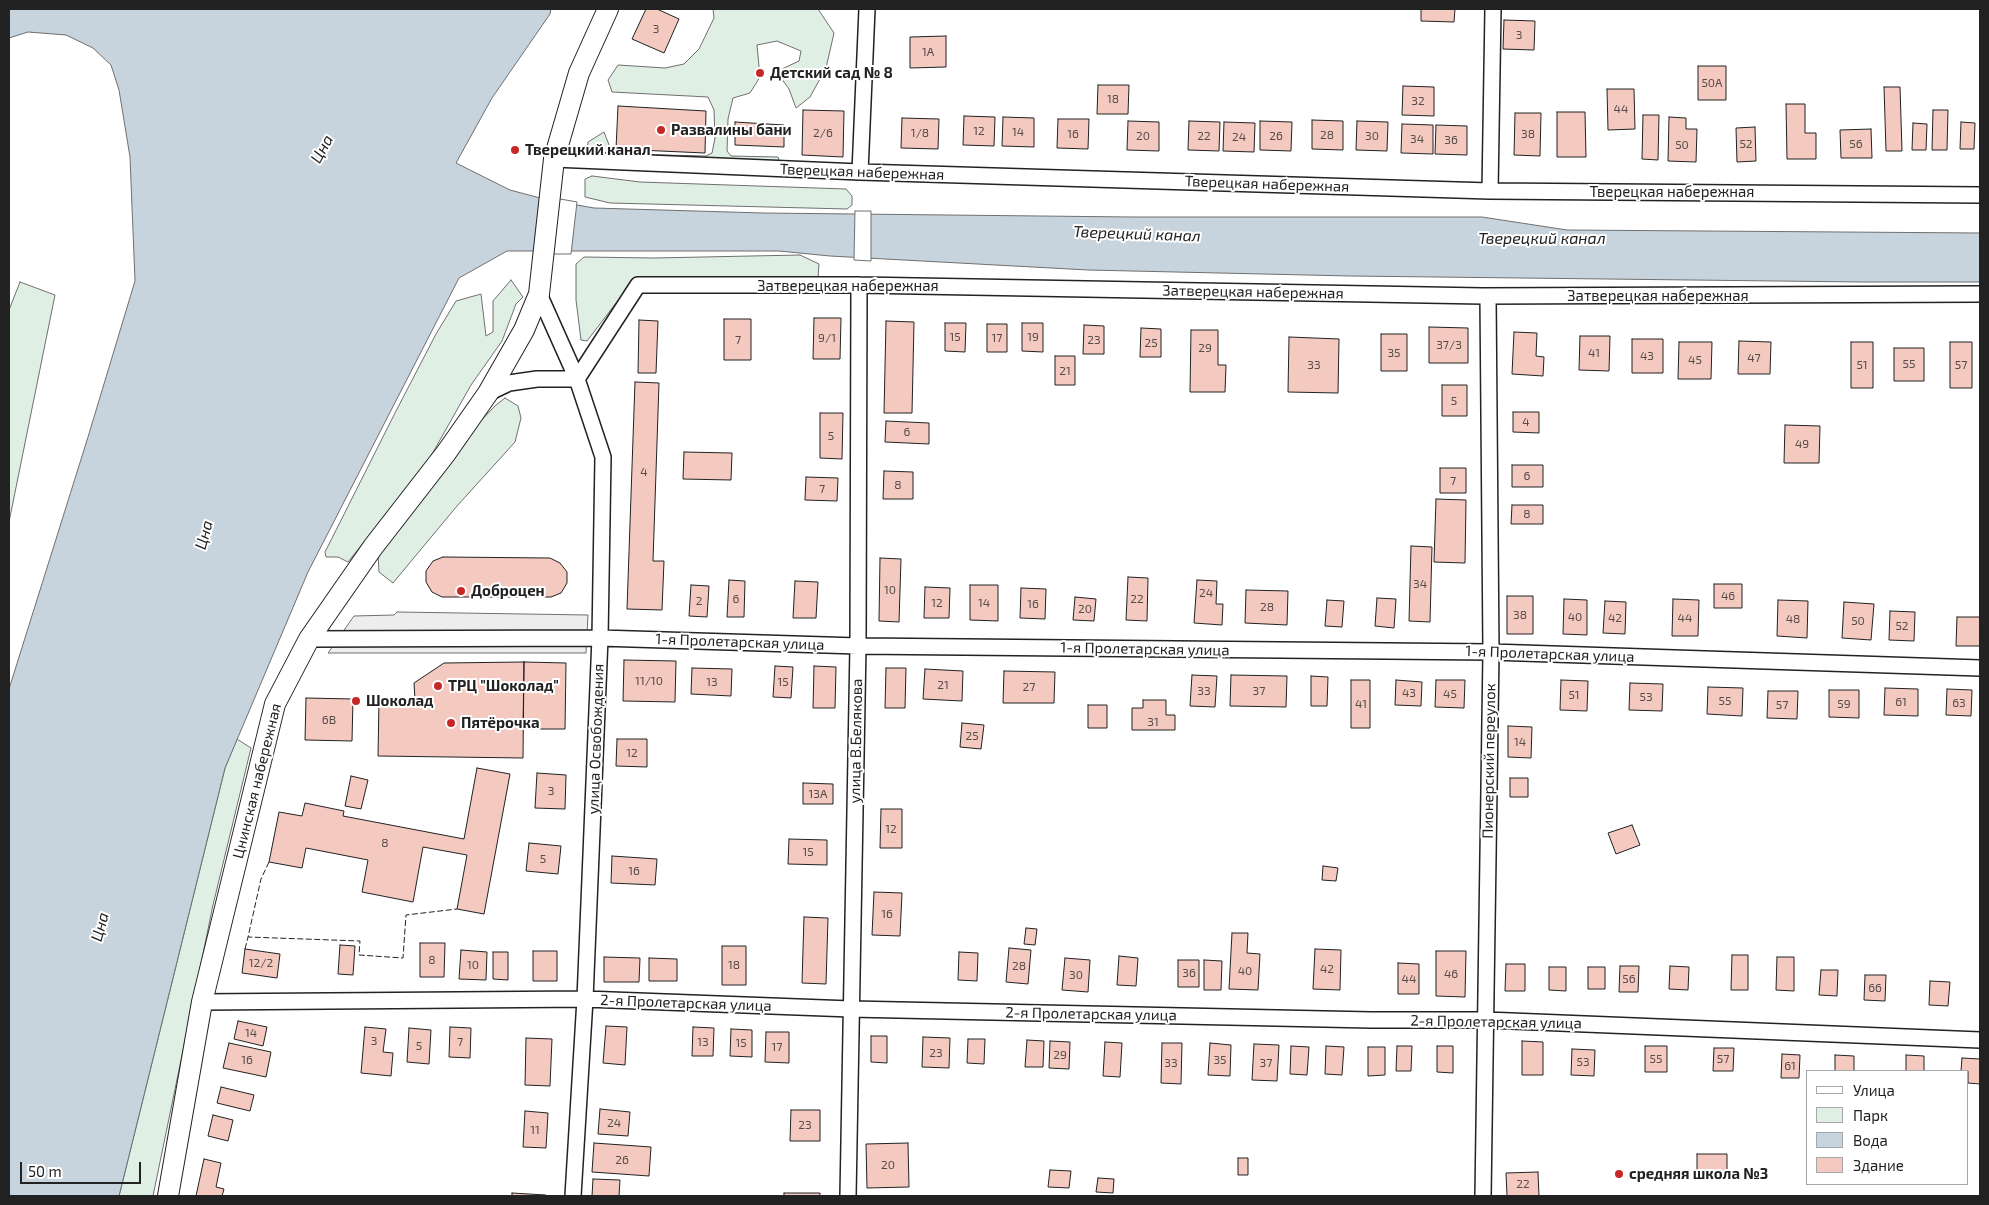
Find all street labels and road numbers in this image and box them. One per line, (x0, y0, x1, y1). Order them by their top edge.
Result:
street label: Тверецкая набережная (779, 160, 945, 184)
street label: Тверецкая набережная (1184, 172, 1350, 196)
street label: Тверецкая набережная (1590, 183, 1754, 201)
street label: Затверецкая набережная (757, 277, 939, 295)
street label: Затверецкая набережная (1162, 281, 1344, 303)
street label: Затверецкая набережная (1567, 287, 1749, 305)
street label: 1-я Пролетарская улица (655, 630, 825, 654)
street label: 1-я Пролетарская улица (1060, 639, 1230, 659)
street label: 1-я Пролетарская улица (1465, 642, 1635, 666)
street label: улица Освобождения (584, 663, 608, 815)
street label: улица В.Белякова (846, 678, 866, 804)
street label: Пионерский переулок (1479, 683, 1499, 839)
street label: Цнинская набережная (229, 702, 285, 860)
street label: 2-я Пролетарская улица (600, 991, 772, 1015)
street label: 2-я Пролетарская улица (1005, 1004, 1177, 1024)
street label: 2-я Пролетарская улица (1410, 1012, 1582, 1032)

